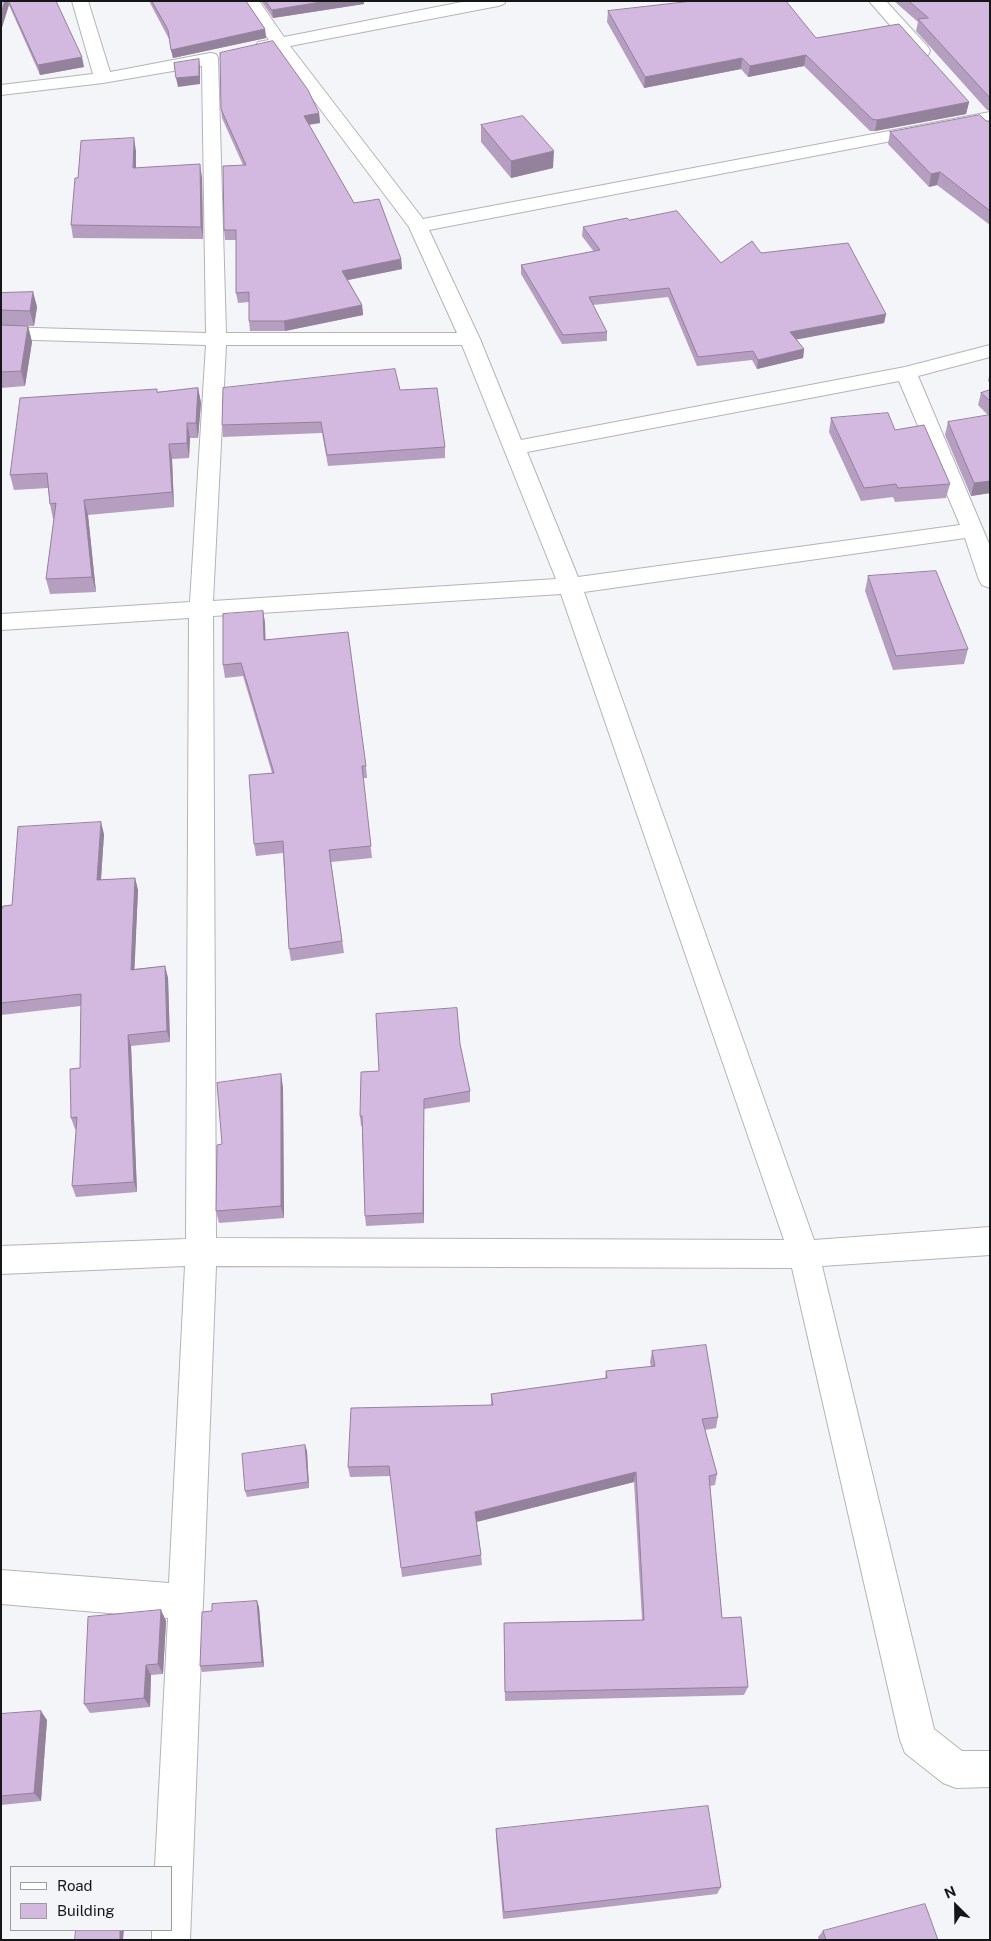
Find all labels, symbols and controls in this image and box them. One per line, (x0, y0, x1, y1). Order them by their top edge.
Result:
legend (10, 1866, 172, 1931)
text: Road (57, 1877, 93, 1894)
north arrow (931, 1881, 981, 1931)
text: N (942, 1883, 958, 1902)
text: Building (57, 1902, 115, 1919)

